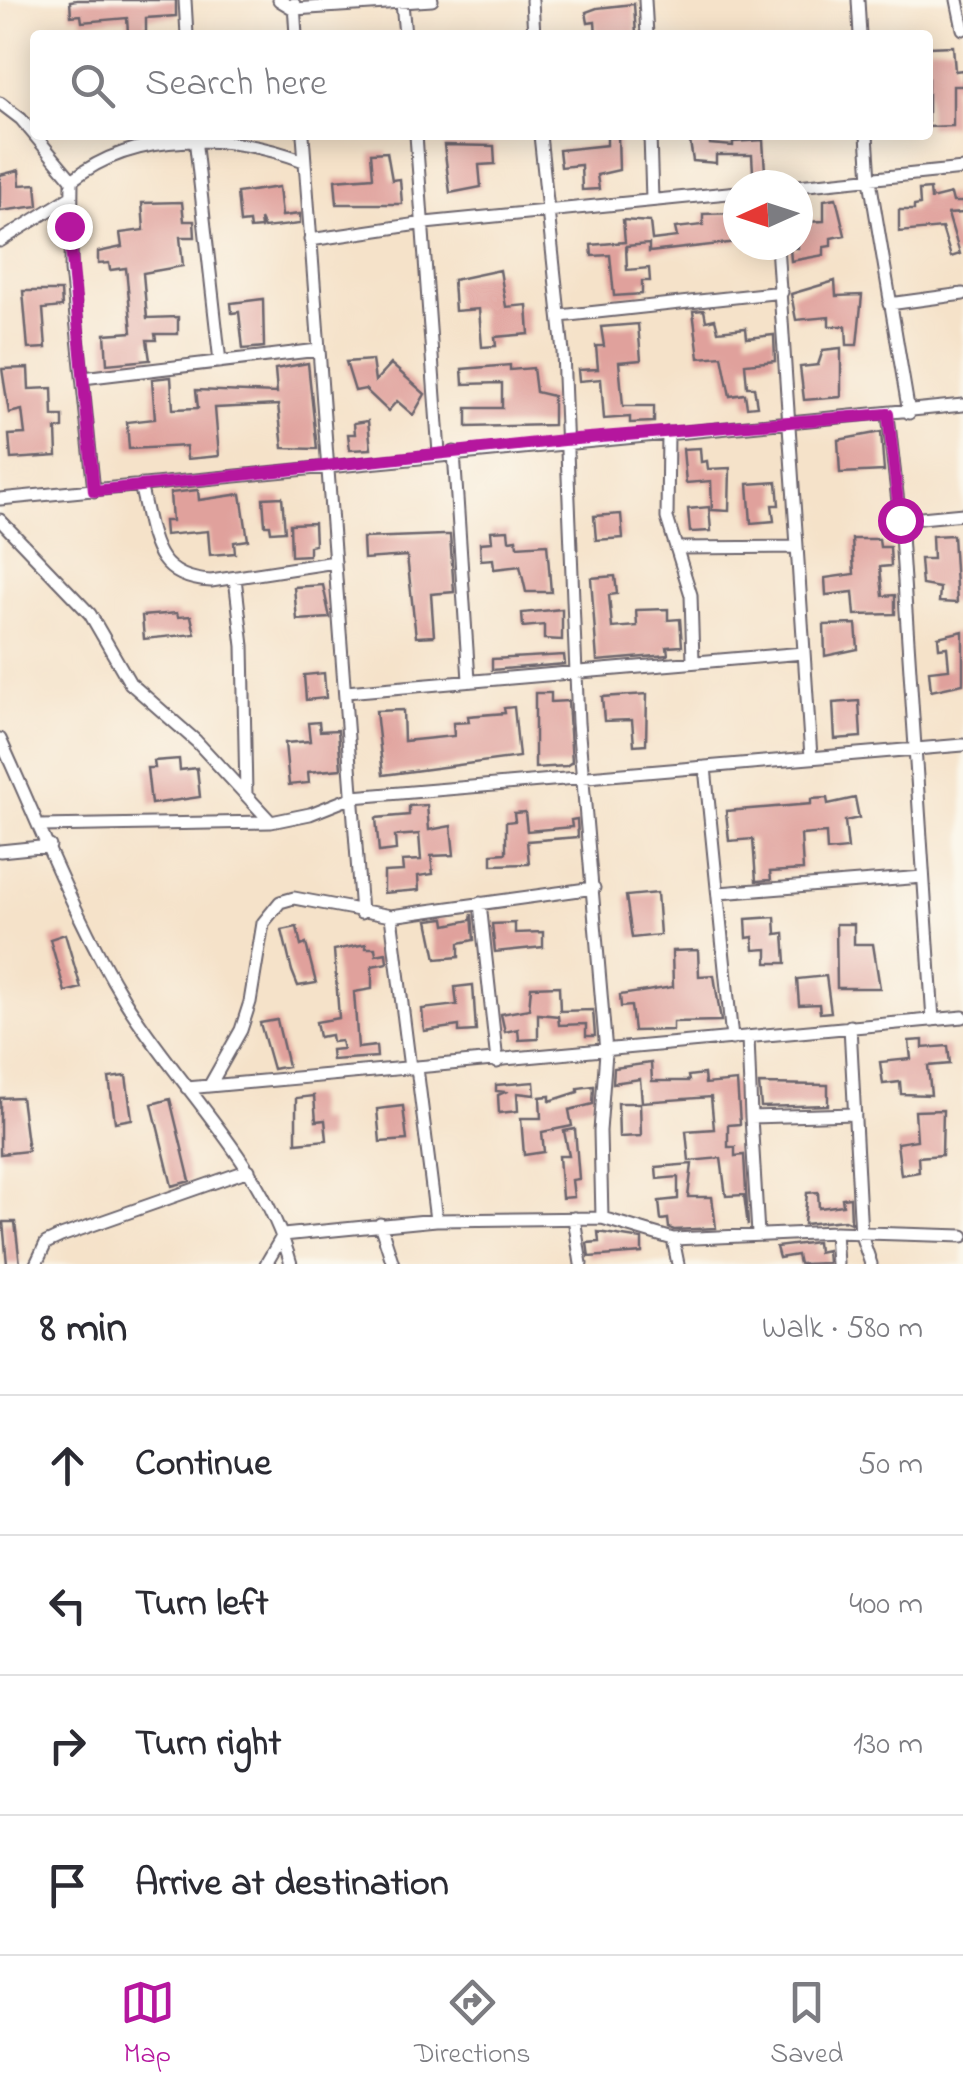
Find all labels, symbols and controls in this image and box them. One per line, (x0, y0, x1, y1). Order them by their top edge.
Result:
search box (30, 30, 933, 140)
text: Search here (145, 57, 327, 113)
icon: search (65, 58, 120, 113)
north arrow (723, 170, 813, 260)
route end (47, 204, 93, 250)
route start (878, 498, 924, 544)
text: 8 min (40, 1299, 127, 1360)
text: Walk · 580 m (762, 1306, 923, 1353)
text: Continue (135, 1437, 271, 1493)
icon: ahead (40, 1438, 95, 1493)
text: 50 m (858, 1442, 923, 1489)
text: Turn left (135, 1577, 268, 1633)
icon: left (40, 1578, 95, 1633)
text: 400 m (849, 1582, 923, 1629)
text: Turn right (135, 1717, 281, 1773)
icon: right (40, 1718, 95, 1773)
text: 130 m (853, 1722, 923, 1769)
text: Arrive at destination (135, 1857, 449, 1913)
icon: arrive (40, 1858, 95, 1913)
tab: Map (120, 1975, 175, 2076)
tab: Directions (414, 1975, 531, 2076)
tab: Saved (770, 1975, 843, 2076)

